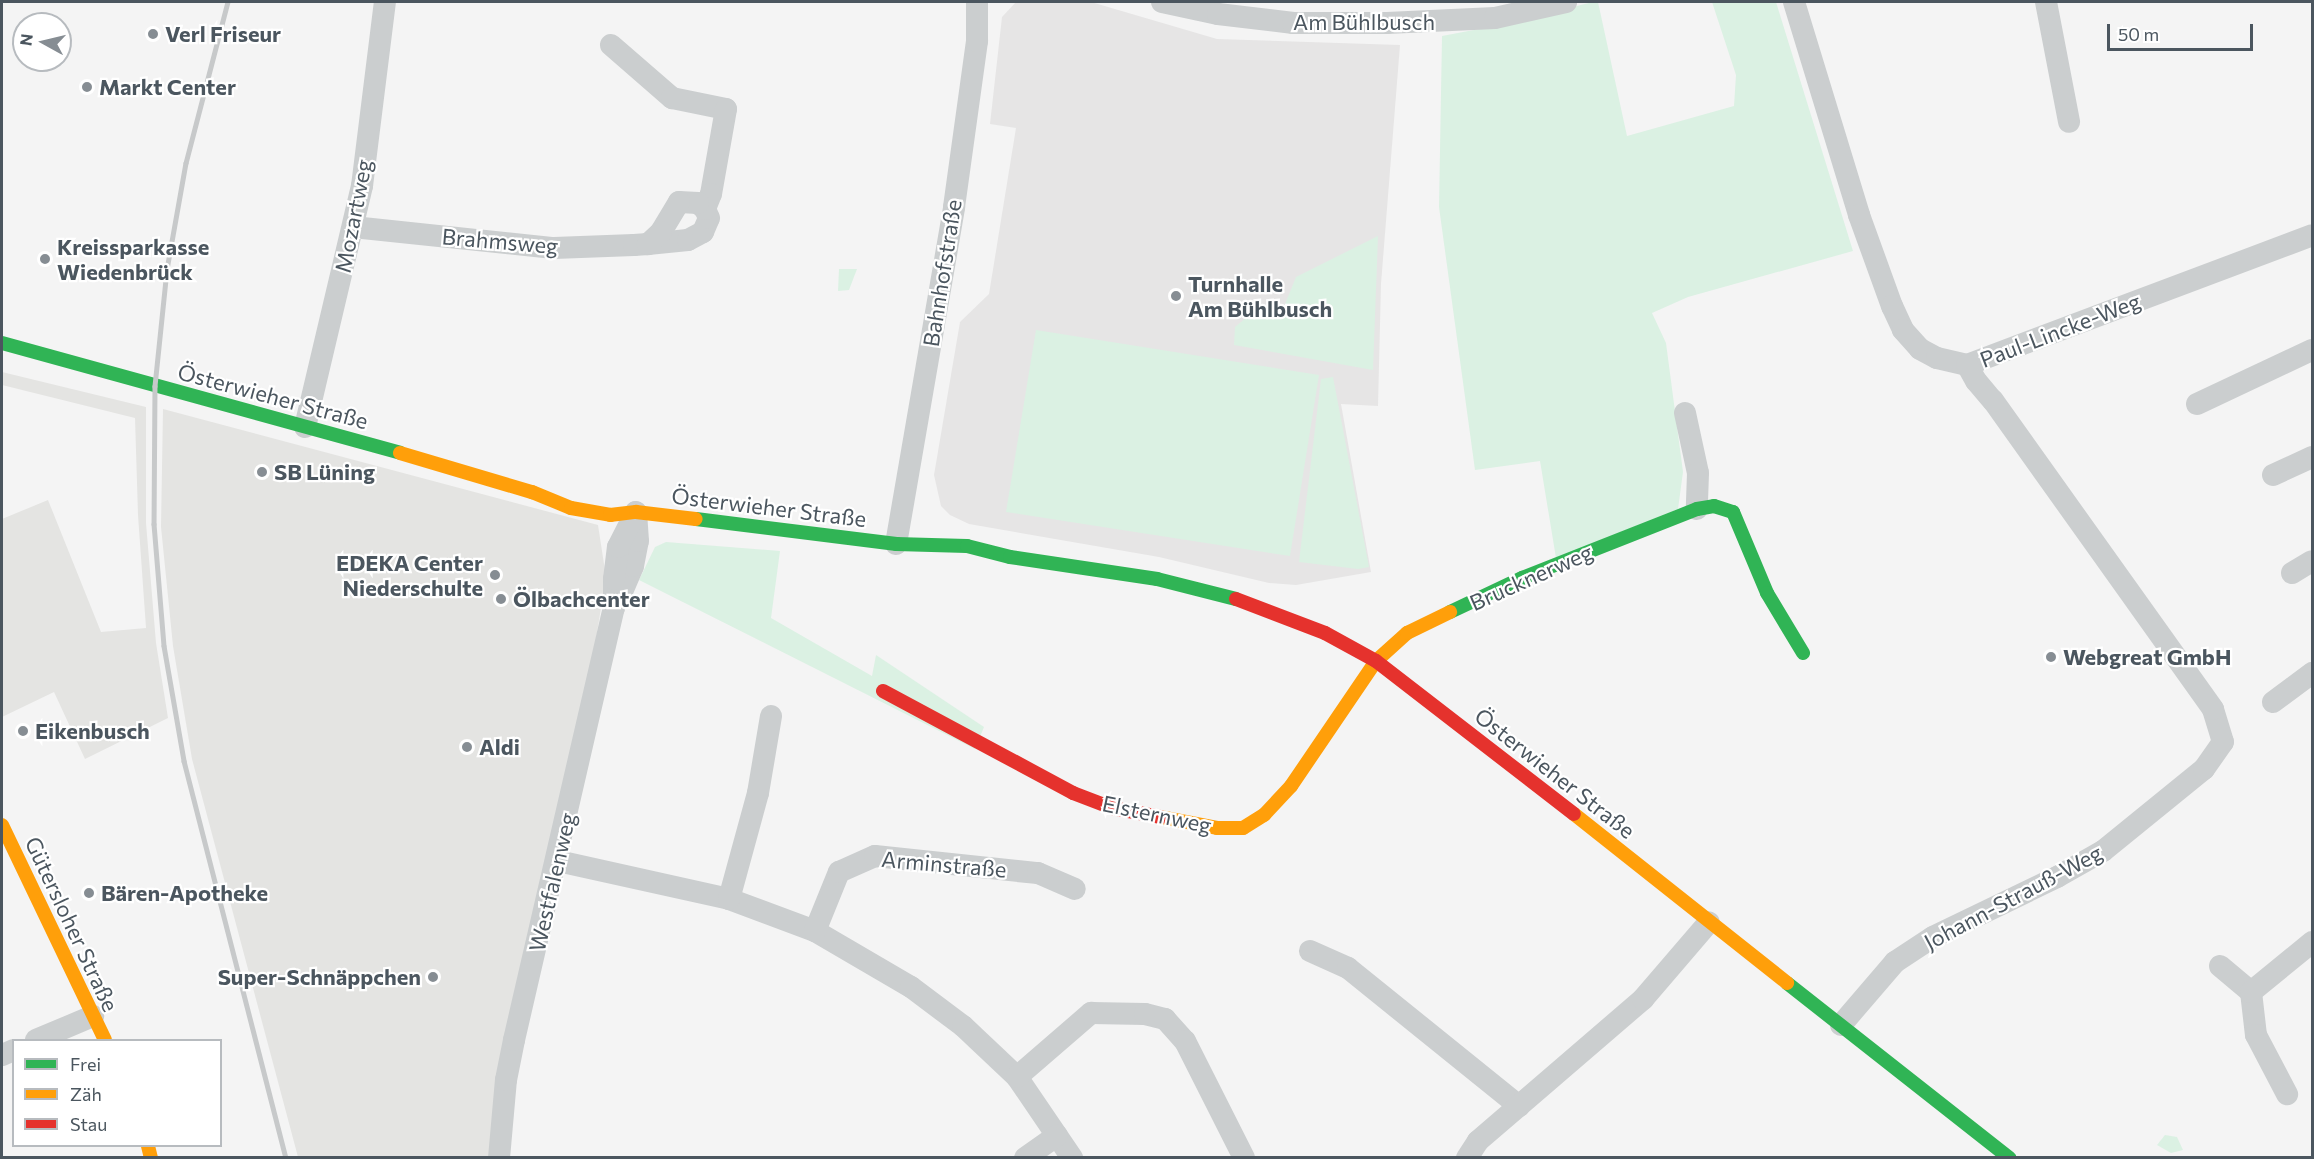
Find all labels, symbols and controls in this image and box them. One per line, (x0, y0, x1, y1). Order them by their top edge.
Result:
street label: Am Bühlbusch (1293, 9, 1435, 35)
north arrow (12, 12, 72, 72)
scale bar (2110, 12, 2256, 50)
place label: Verl Friseur (165, 21, 281, 47)
text: 50 m (2118, 23, 2159, 45)
marker: Verl Friseur (146, 27, 160, 41)
text: N (15, 32, 36, 47)
place label: Markt Center (99, 74, 236, 100)
marker: Markt Center (80, 80, 94, 94)
street label: Mozartweg (329, 157, 377, 275)
street label: Bahnhofstraße (917, 197, 967, 349)
street label: Brahmsweg (441, 223, 559, 259)
place label: Kreissparkasse Wiedenbrück (57, 233, 209, 284)
marker: Kreissparkasse Wiedenbrück (38, 252, 52, 266)
place label: Turnhalle Am Bühlbusch (1188, 270, 1332, 322)
street label: Paul-Lincke-Weg (1976, 287, 2144, 373)
marker: Turnhalle Am Bühlbusch (1169, 289, 1183, 303)
street label: Österwieher Straße (175, 358, 371, 434)
place label: SB Lüning (274, 459, 375, 485)
marker: SB Lüning (255, 465, 269, 479)
street label: Österwieher Straße (670, 482, 868, 532)
street label: Brucknerweg (1465, 538, 1597, 616)
place label: EDEKA Center Niederschulte (336, 549, 483, 600)
marker: EDEKA Center Niederschulte (488, 568, 502, 582)
place label: Ölbachcenter (513, 586, 650, 612)
marker: Ölbachcenter (494, 592, 508, 606)
place label: Webgreat GmbH (2063, 644, 2231, 670)
marker: Webgreat GmbH (2044, 650, 2058, 664)
street label: Österwieher Straße (1470, 702, 1640, 844)
place label: Eikenbusch (35, 718, 150, 744)
marker: Eikenbusch (16, 724, 30, 738)
place label: Aldi (479, 734, 520, 760)
marker: Aldi (460, 740, 474, 754)
street label: Elsternweg (1100, 790, 1214, 838)
street label: Westfalenweg (523, 810, 581, 954)
street label: Gütersloher Straße (20, 832, 124, 1016)
street label: Johann-Strauß-Weg (1919, 839, 2107, 955)
street label: Arminstraße (880, 845, 1008, 883)
place label: Bären-Apotheke (101, 880, 268, 906)
marker: Bären-Apotheke (82, 886, 96, 900)
place label: Super-Schnäppchen (218, 964, 421, 990)
marker: Super-Schnäppchen (426, 970, 440, 984)
legend (12, 1039, 222, 1147)
text: Frei (70, 1053, 101, 1075)
text: Zäh (70, 1083, 102, 1105)
text: Stau (70, 1113, 107, 1135)

